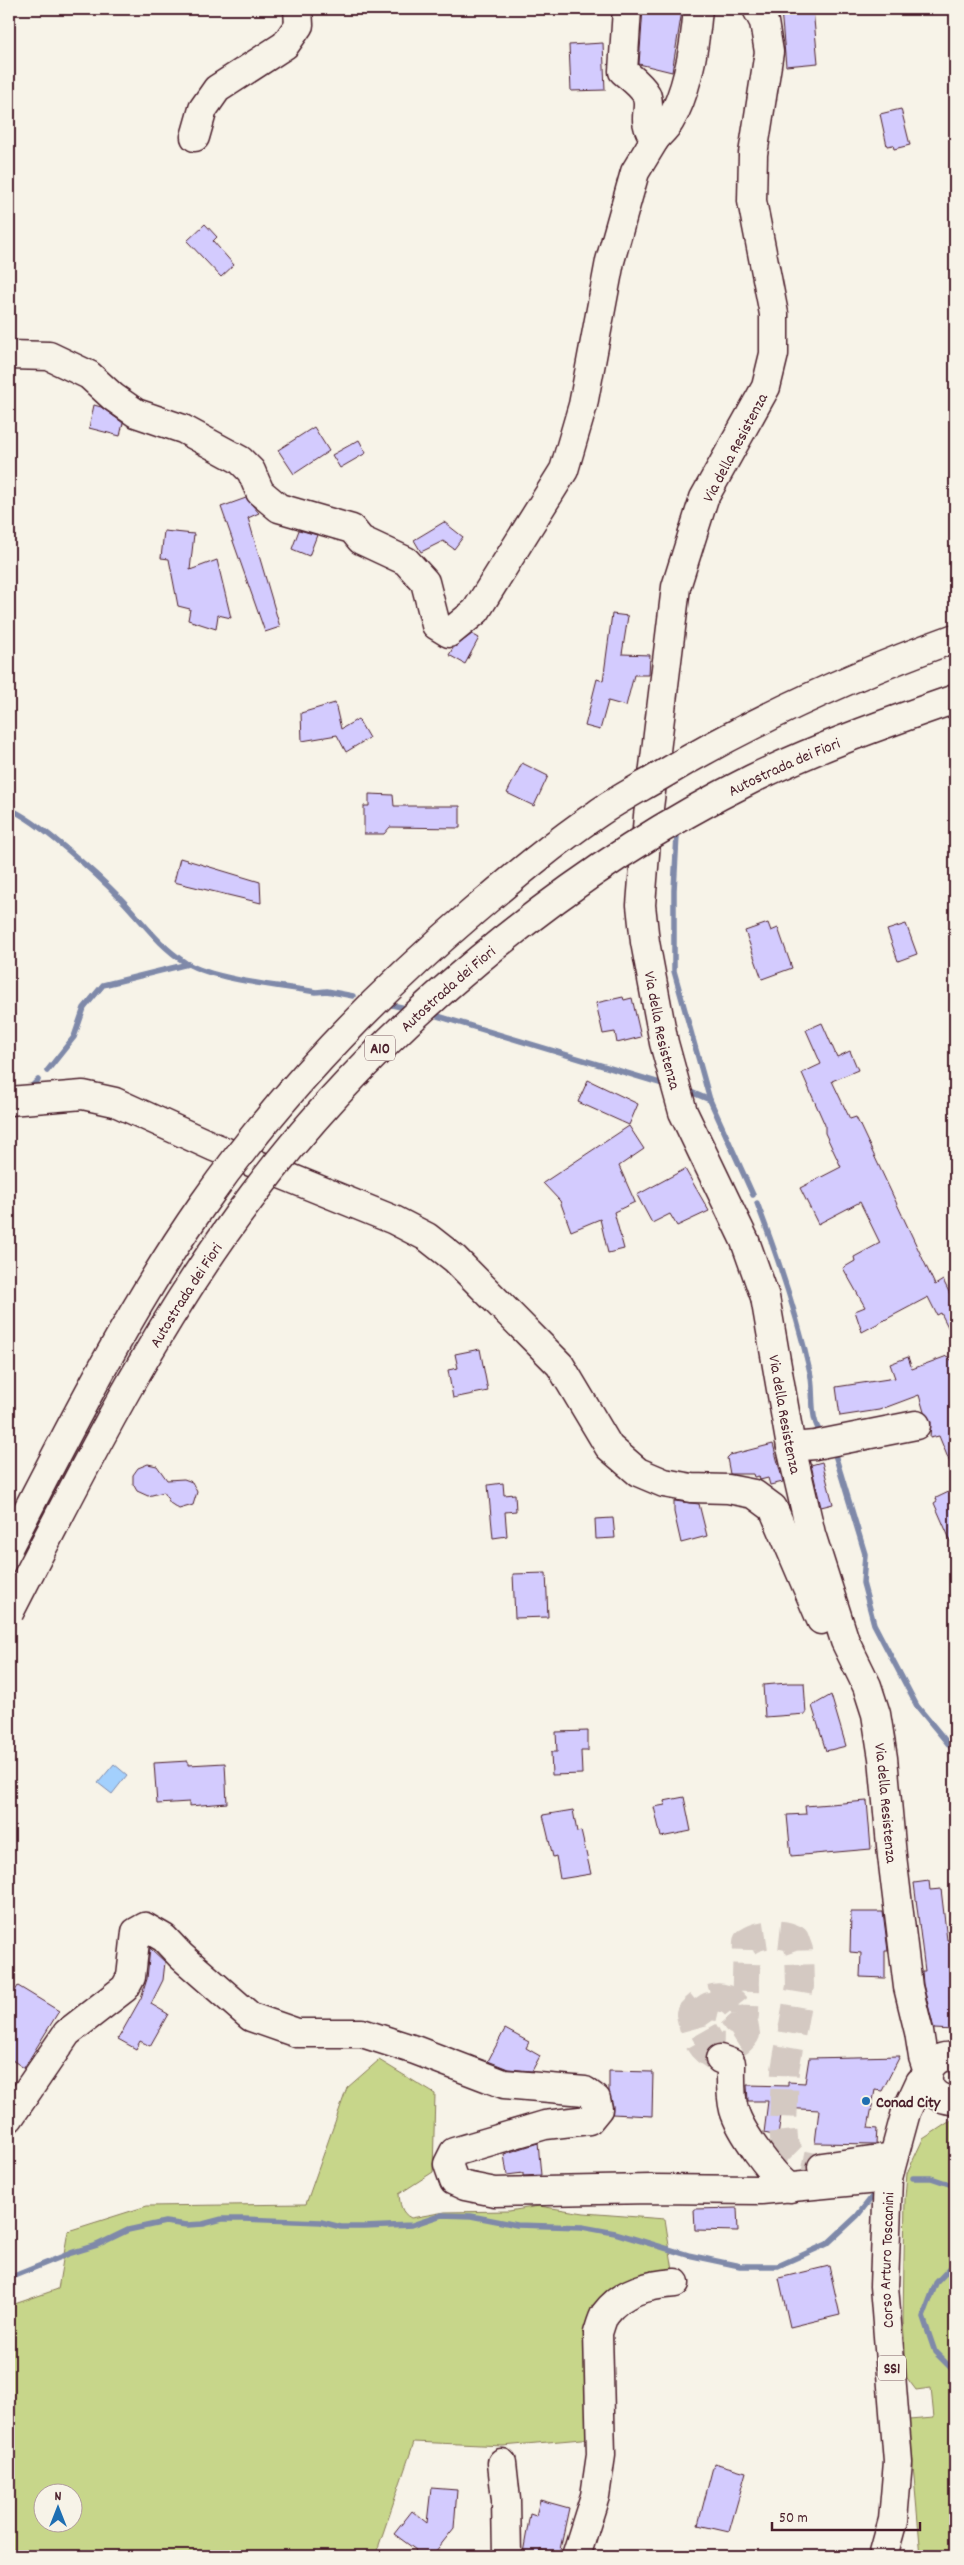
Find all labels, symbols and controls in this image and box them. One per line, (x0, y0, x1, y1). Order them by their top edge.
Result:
street label: Via della Resistenza (698, 389, 775, 507)
street label: Autostrada dei Fiori (725, 733, 844, 803)
street label: Autostrada dei Fiori (396, 941, 501, 1038)
street label: Via della Resistenza (637, 969, 685, 1093)
road number: A10 (365, 1036, 395, 1060)
street label: Autostrada dei Fiori (145, 1239, 229, 1353)
street label: Via della Resistenza (761, 1353, 806, 1477)
street label: Via della Resistenza (867, 1742, 902, 1865)
place label: Conad City (876, 2092, 942, 2115)
marker: Conad City (860, 2095, 872, 2107)
street label: Corso Arturo Toscanini (875, 2192, 901, 2329)
road number: SS1 (878, 2356, 906, 2380)
north arrow (32, 2482, 82, 2532)
text: N (55, 2487, 62, 2507)
scale bar (772, 2500, 919, 2532)
text: 50 m (779, 2508, 808, 2530)

